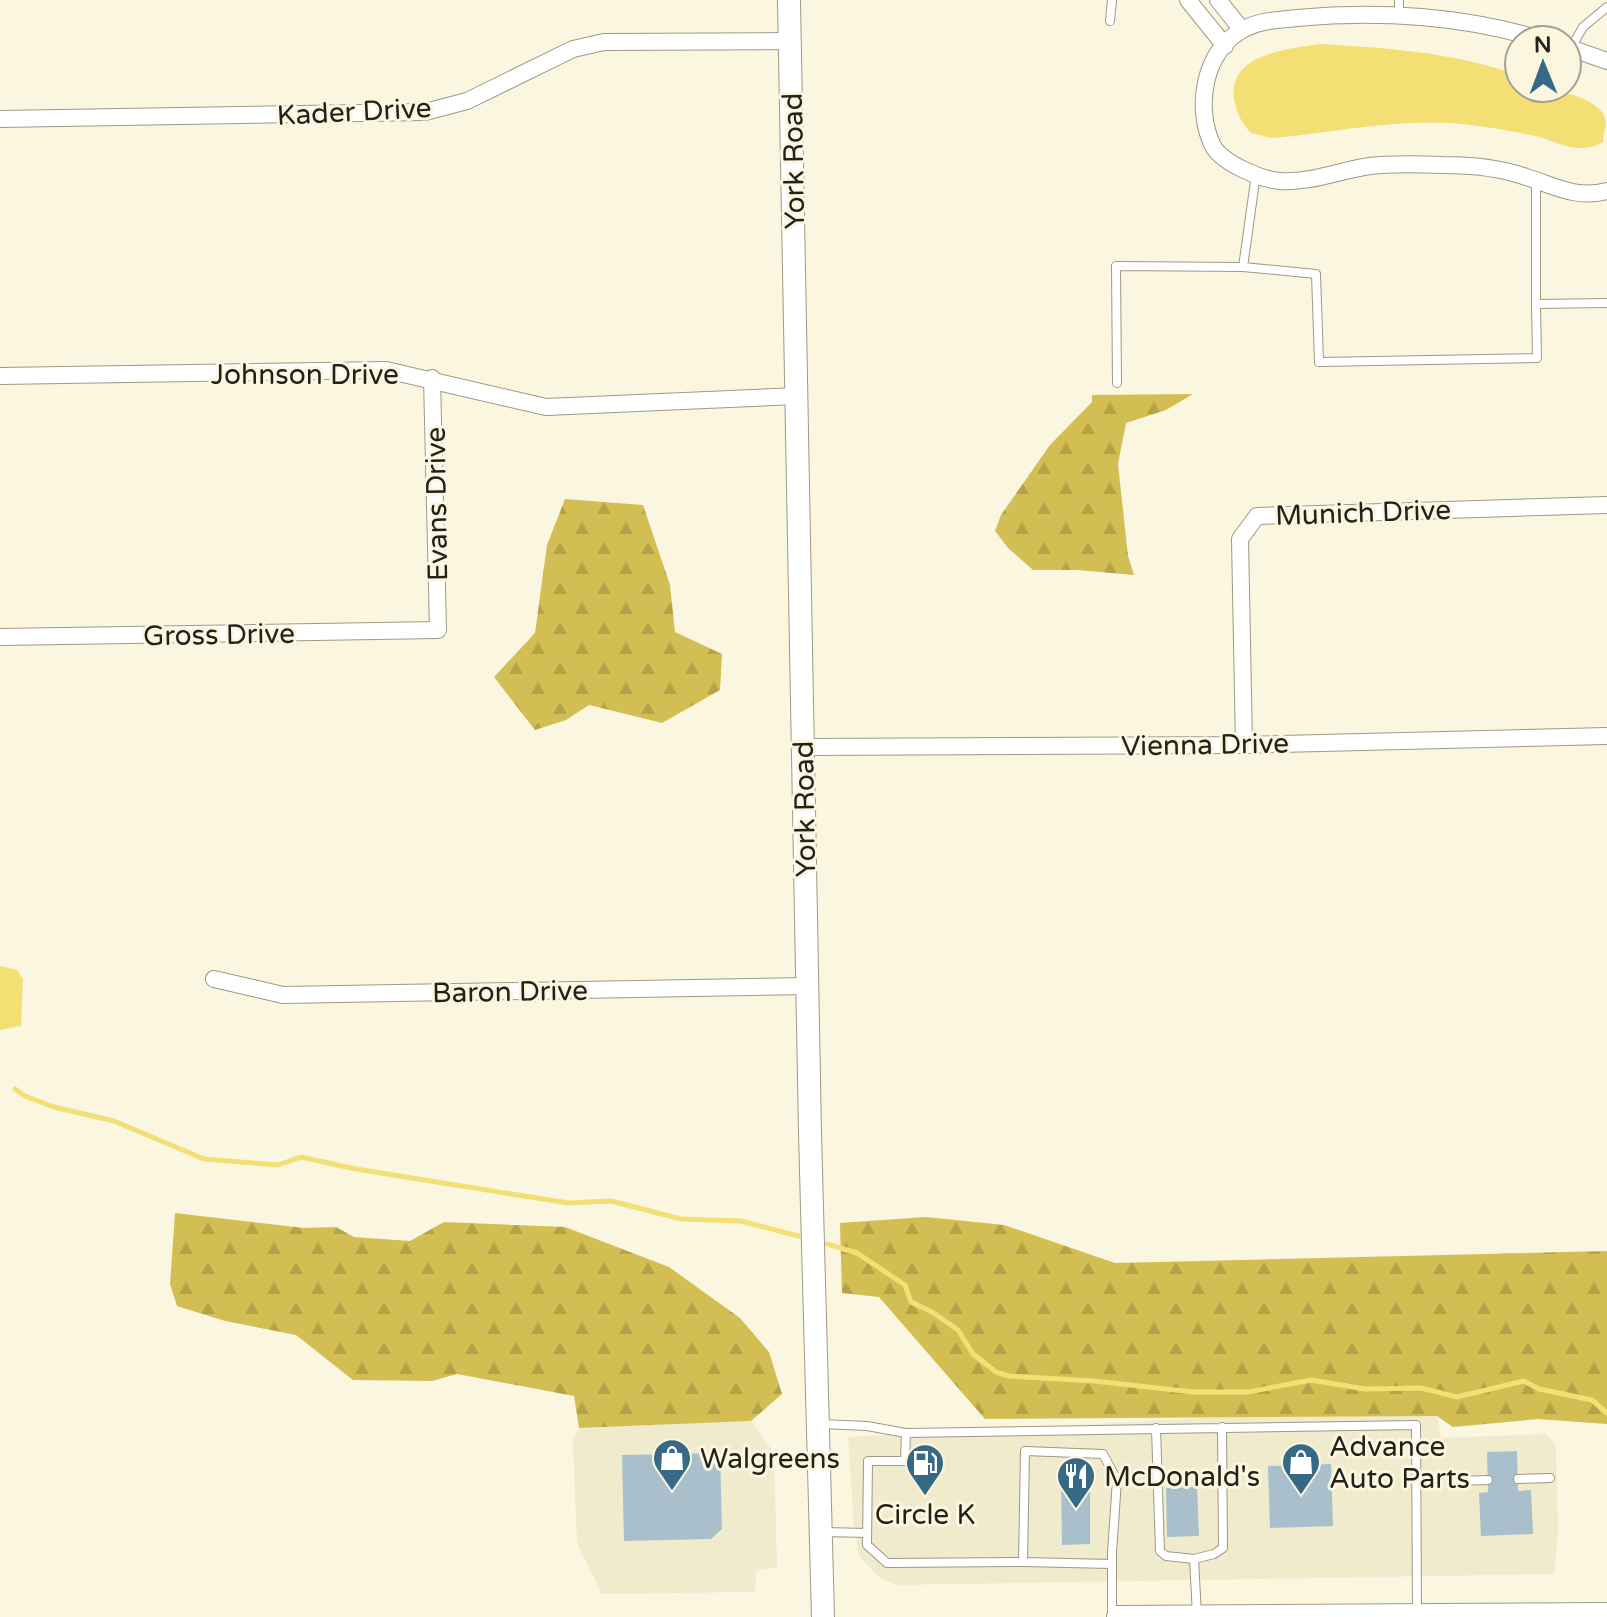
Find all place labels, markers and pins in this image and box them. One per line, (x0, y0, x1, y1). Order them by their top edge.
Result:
place label: Advance Auto Parts (1329, 1430, 1470, 1496)
shop icon: Walgreens (651, 1437, 693, 1492)
shop icon: Advance Auto Parts (1280, 1441, 1322, 1496)
place label: Walgreens (700, 1442, 840, 1476)
fuel station icon: Circle K (904, 1442, 946, 1497)
restaurant icon: McDonald's (1055, 1455, 1097, 1510)
place label: McDonald's (1104, 1460, 1260, 1494)
place label: Circle K (875, 1498, 975, 1532)

